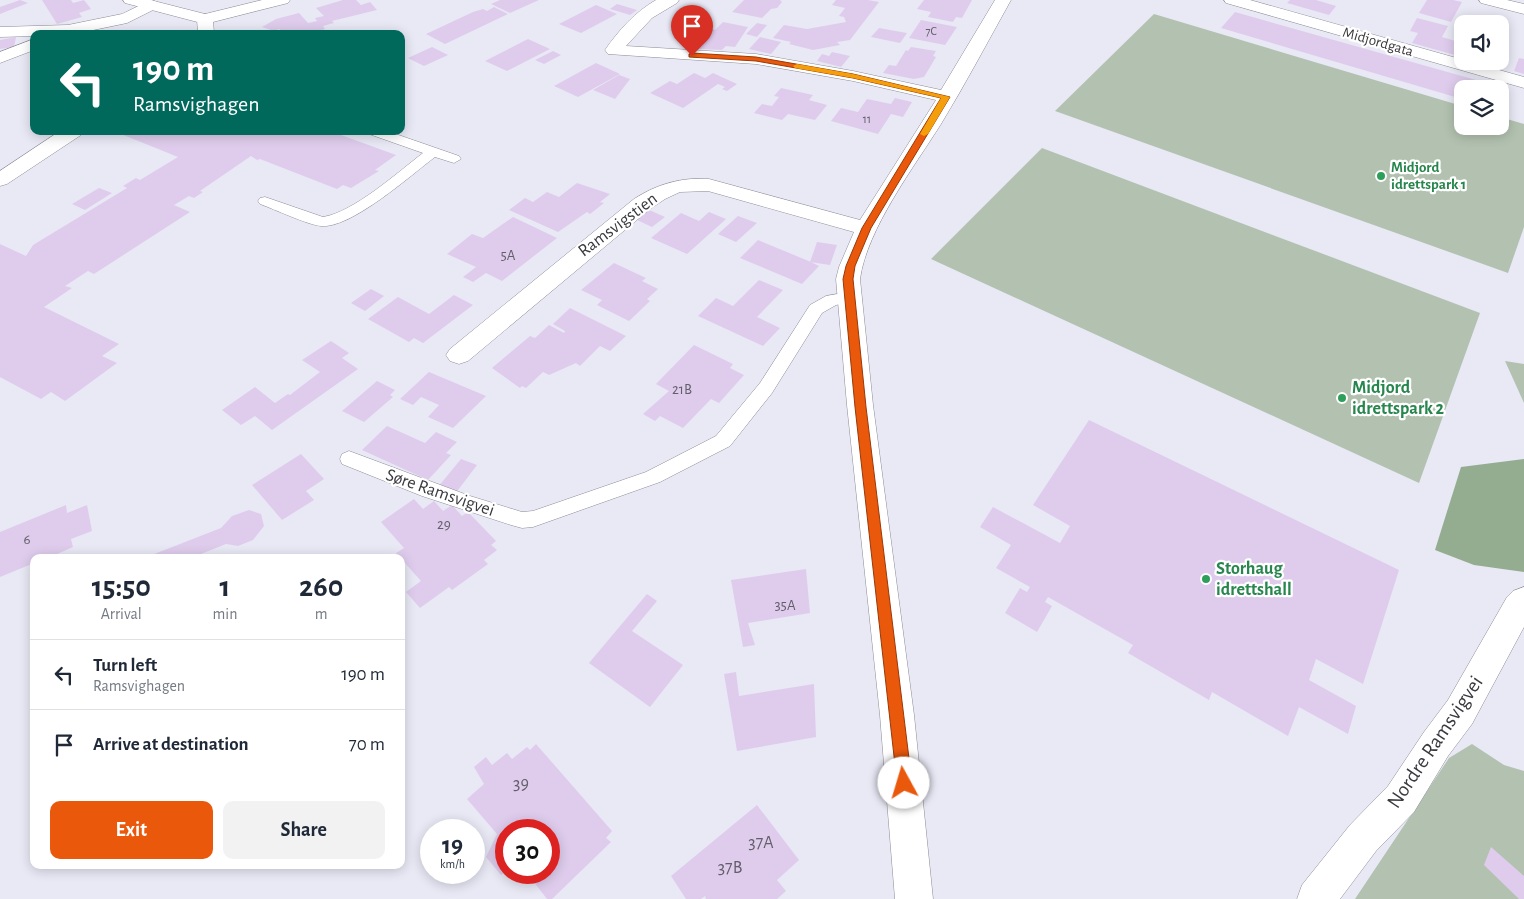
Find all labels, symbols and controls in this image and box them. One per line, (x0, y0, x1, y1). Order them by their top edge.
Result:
pin (671, 5, 713, 56)
icon: arrive (678, 12, 706, 40)
map controls (1454, 15, 1509, 135)
button: sound (1454, 15, 1509, 70)
house number: 7C (925, 25, 937, 37)
street label: Midjordgata (1341, 25, 1415, 59)
icon: left (50, 50, 115, 115)
text: 190 m (133, 52, 214, 87)
button: layers (1454, 80, 1509, 135)
text: Ramsvighagen (133, 93, 260, 115)
house number: 11 (863, 113, 871, 125)
place label: Midjord idrettspark 1 (1391, 160, 1466, 192)
marker: Midjord idrettspark 1 (1375, 170, 1387, 182)
street label: Ramsvigstien (575, 190, 661, 260)
house number: 5A (501, 248, 516, 263)
place label: Midjord idrettspark 2 (1352, 379, 1445, 418)
house number: 21B (672, 382, 692, 397)
marker: Midjord idrettspark 2 (1336, 392, 1348, 404)
street label: Søre Ramsvigvei (383, 466, 497, 520)
house number: 29 (437, 517, 451, 532)
house number: 6 (23, 532, 31, 547)
place label: Storhaug idrettshall (1216, 560, 1292, 599)
text: 15:50 (92, 572, 151, 602)
text: 1 (220, 572, 230, 602)
text: 260 (299, 572, 343, 602)
marker: Storhaug idrettshall (1200, 573, 1212, 585)
house number: 35A (774, 598, 796, 613)
text: Arrival (101, 606, 142, 622)
text: min (213, 606, 237, 622)
text: m (315, 606, 328, 622)
text: Turn left (93, 656, 157, 675)
icon: left (50, 661, 78, 689)
text: 190 m (341, 665, 385, 684)
street label: Nordre Ramsvigvei (1383, 672, 1487, 812)
text: Ramsvighagen (93, 678, 185, 694)
icon: arrive (50, 731, 78, 759)
text: Arrive at destination (93, 735, 249, 754)
text: 70 m (349, 735, 385, 754)
position arrow (877, 756, 929, 808)
house number: 39 (513, 775, 529, 793)
button: Exit (50, 801, 213, 859)
button: Share (223, 801, 385, 859)
speed limit sign: 30 (495, 819, 560, 884)
text: 19 (442, 833, 463, 858)
house number: 37A (748, 834, 774, 852)
text: km/h (440, 858, 465, 870)
house number: 37B (718, 859, 742, 877)

